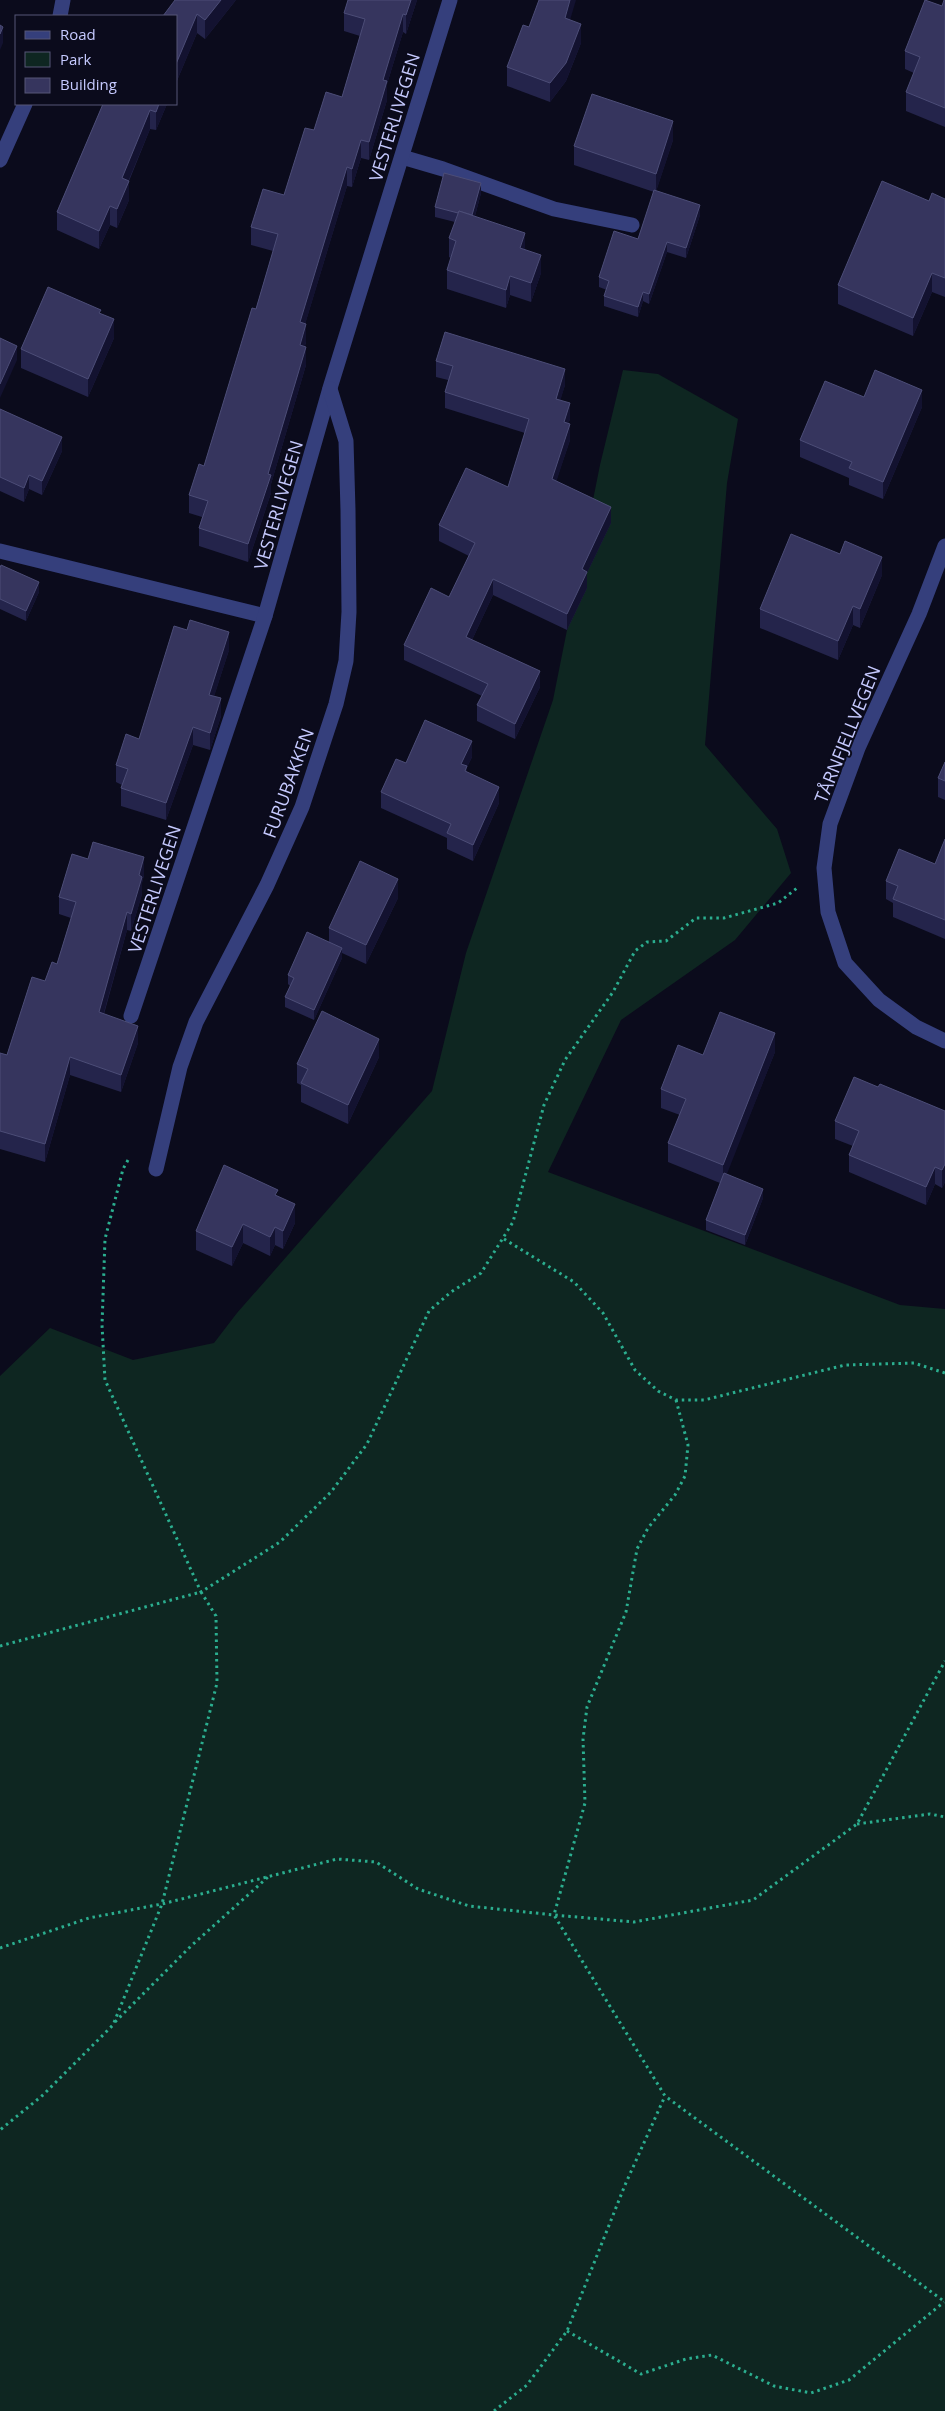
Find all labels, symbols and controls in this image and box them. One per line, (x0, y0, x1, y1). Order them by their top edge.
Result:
legend (15, 15, 178, 105)
text: Road (60, 24, 96, 44)
text: Park (60, 49, 91, 69)
street label: VESTERLIVEGEN (363, 50, 425, 184)
text: Building (60, 74, 117, 94)
street label: VESTERLIVEGEN (248, 438, 308, 572)
street label: TÅRNFJELLVEGEN (808, 662, 886, 806)
street label: FURUBAKKEN (257, 725, 319, 841)
street label: VESTERLIVEGEN (122, 822, 186, 956)

